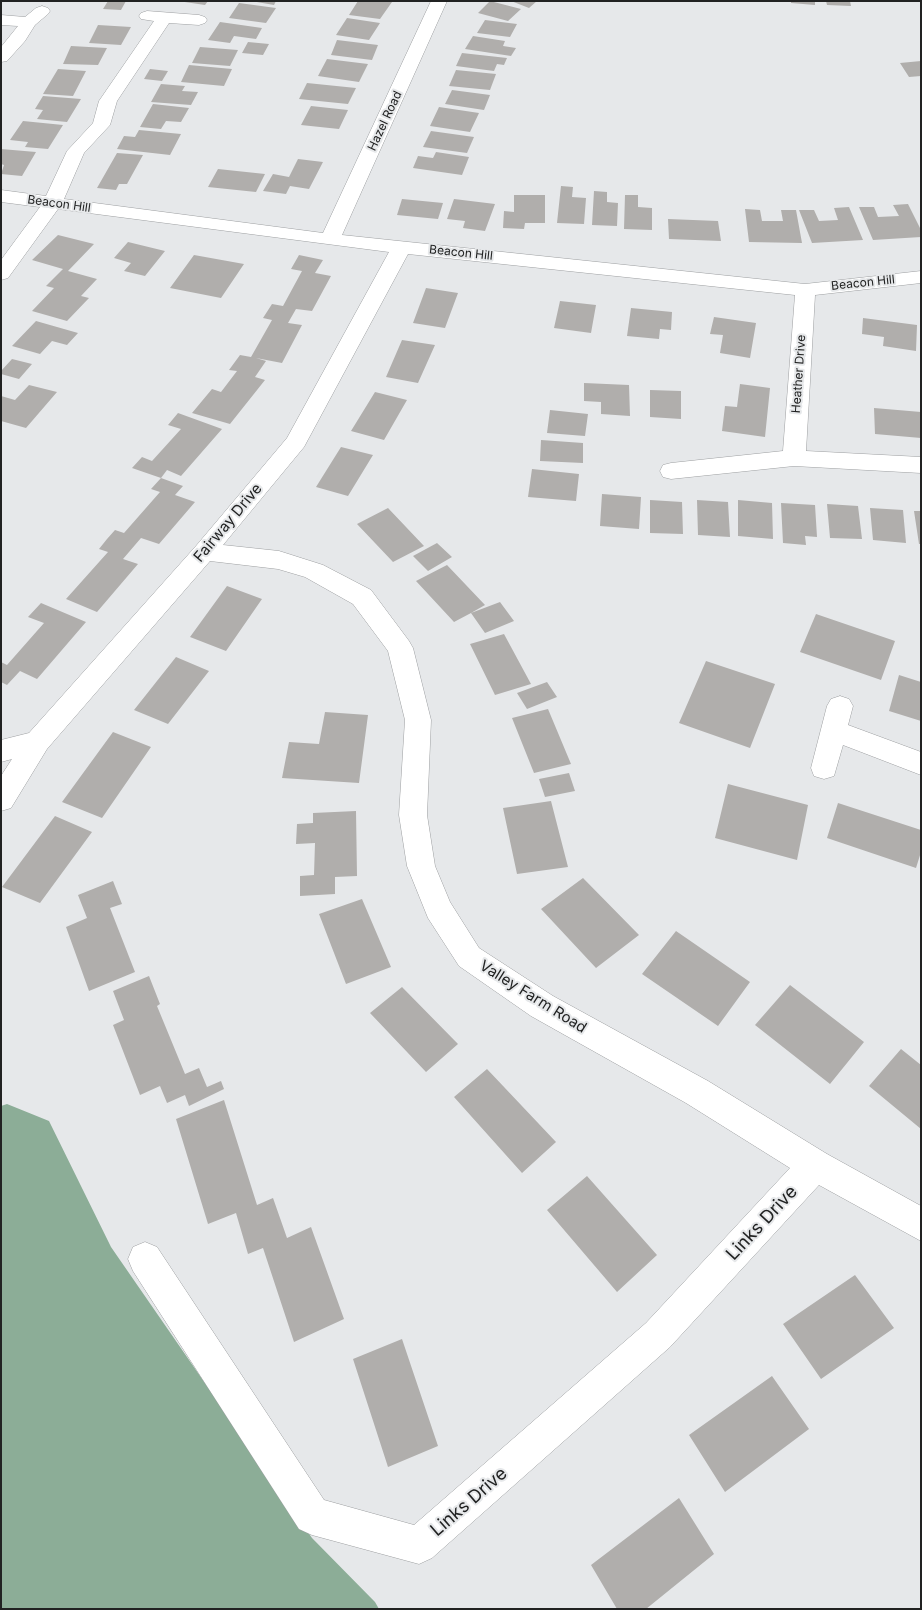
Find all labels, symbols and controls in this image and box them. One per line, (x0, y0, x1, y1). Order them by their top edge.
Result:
street label: Hazel Road (365, 89, 405, 153)
street label: Beacon Hill (26, 192, 92, 216)
street label: Beacon Hill (428, 243, 494, 263)
street label: Beacon Hill (830, 273, 896, 293)
street label: Heather Drive (789, 334, 809, 414)
street label: Fairway Drive (190, 480, 266, 566)
street label: Valley Farm Road (476, 957, 590, 1037)
street label: Links Drive (722, 1181, 802, 1265)
street label: Links Drive (426, 1463, 512, 1541)

